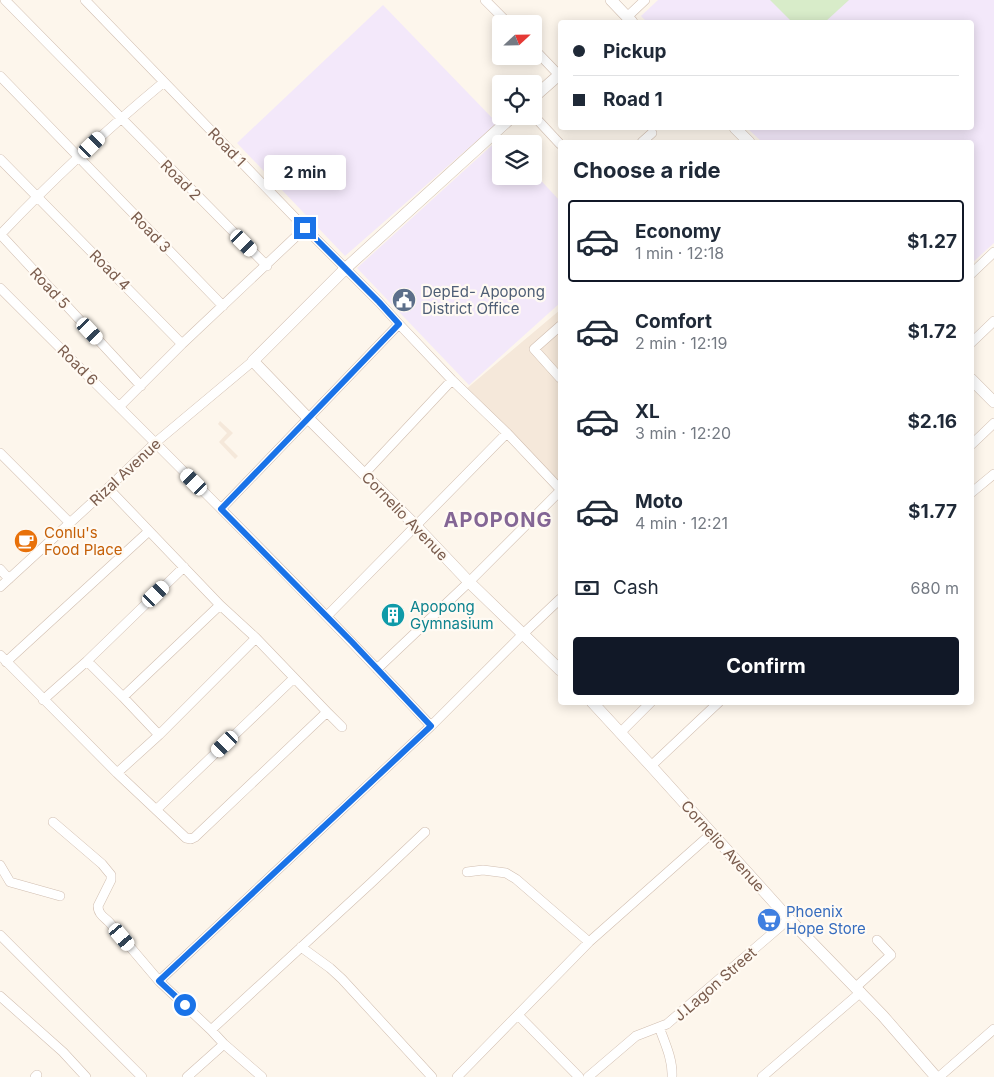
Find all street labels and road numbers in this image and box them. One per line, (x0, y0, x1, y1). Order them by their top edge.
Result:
street label: Road 1 (204, 124, 250, 170)
street label: Road 2 (157, 156, 205, 204)
street label: Road 3 (127, 208, 175, 256)
street label: Road 4 (86, 246, 134, 294)
street label: Road 5 (26, 263, 74, 313)
street label: Road 6 (54, 341, 102, 389)
street label: Rizal Avenue (85, 434, 165, 510)
street label: Cornelio Avenue (358, 467, 452, 565)
street label: Cornelio Avenue (677, 796, 769, 896)
street label: J.Lagon Street (670, 943, 760, 1025)

